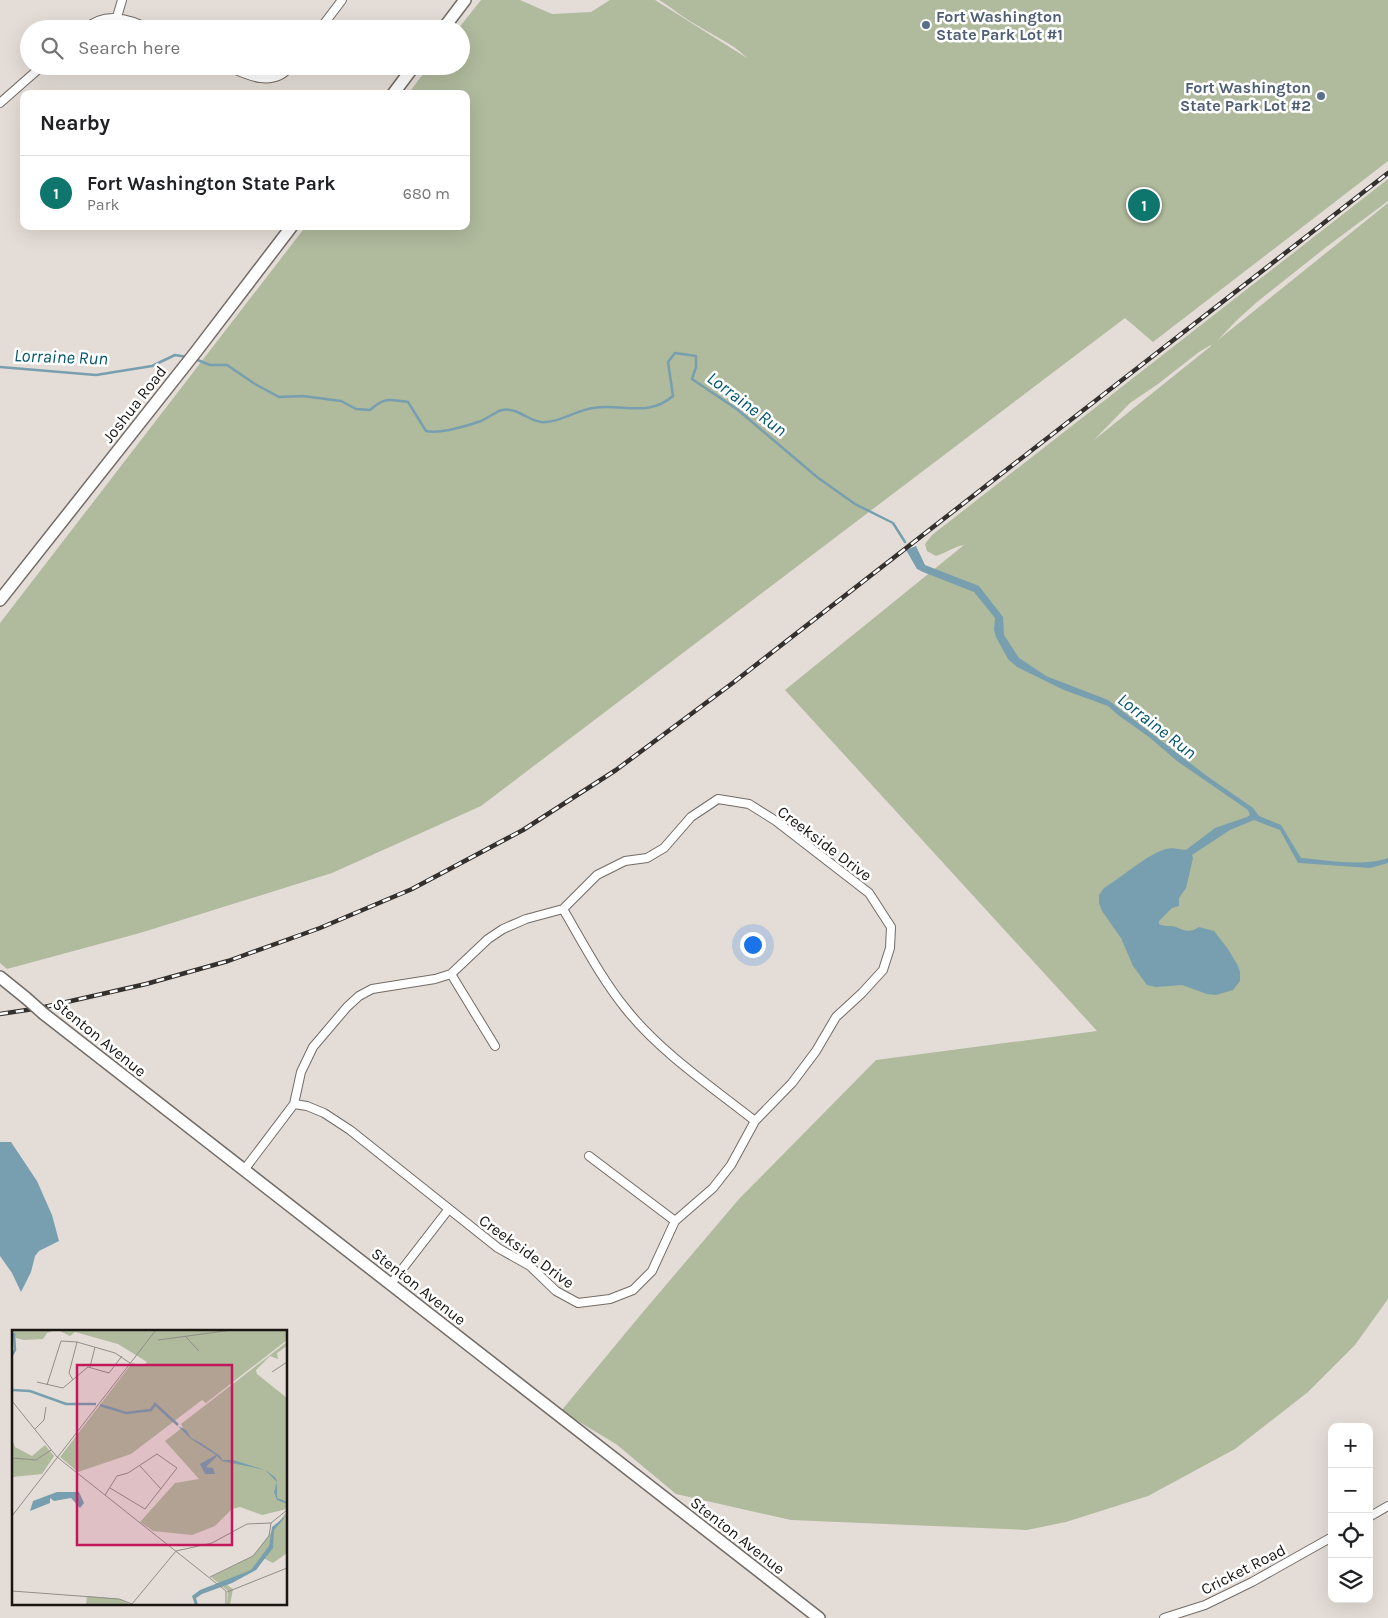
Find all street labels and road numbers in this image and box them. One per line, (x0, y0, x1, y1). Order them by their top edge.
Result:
street label: Joshua Road (98, 362, 170, 447)
street label: Creekside Drive (774, 802, 876, 885)
street label: Stenton Avenue (49, 994, 150, 1081)
street label: Creekside Drive (475, 1210, 578, 1292)
street label: Stenton Avenue (368, 1244, 470, 1329)
street label: Stenton Avenue (687, 1493, 789, 1578)
street label: Cricket Road (1198, 1540, 1289, 1599)

